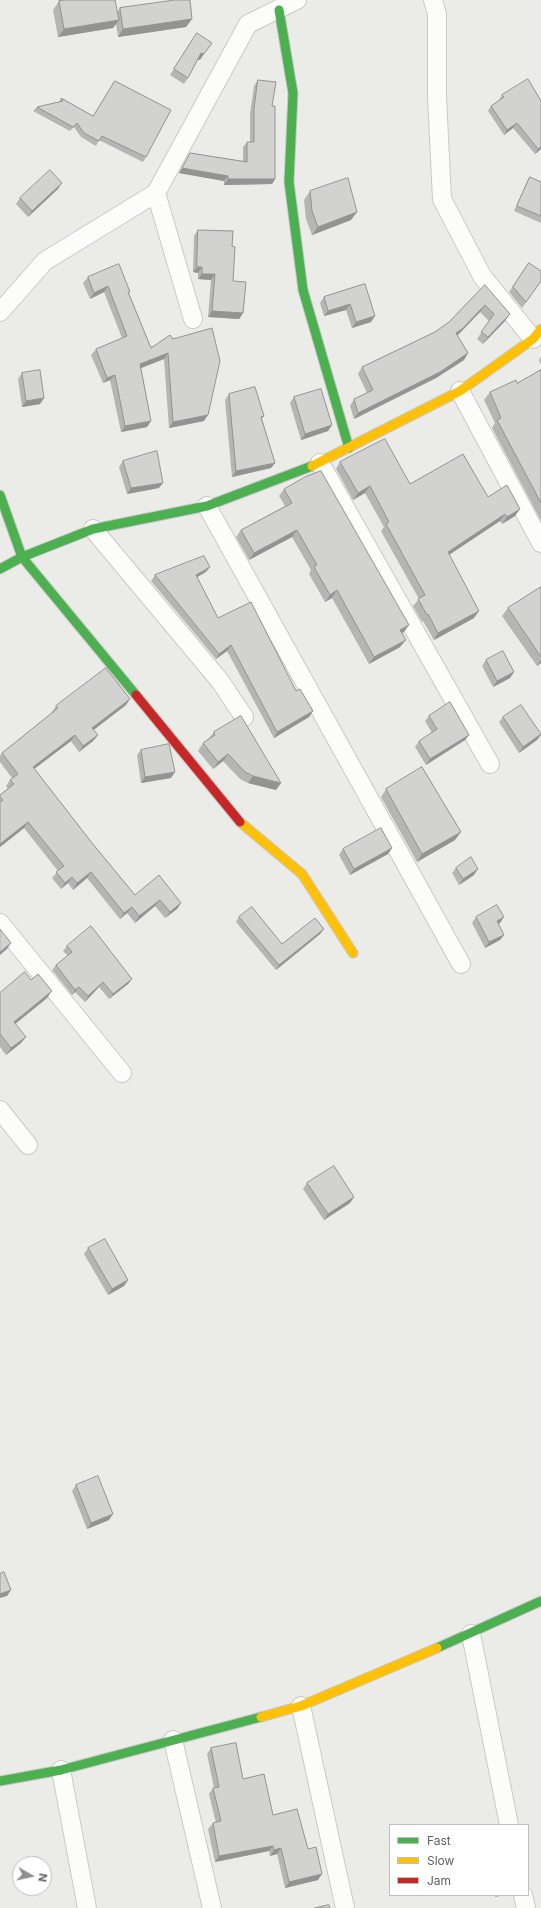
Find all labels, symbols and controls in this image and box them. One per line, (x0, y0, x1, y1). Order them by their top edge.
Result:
legend (389, 1824, 529, 1896)
text: Fast (427, 1833, 451, 1848)
text: Slow (427, 1853, 454, 1868)
north arrow (12, 1856, 52, 1896)
text: N (35, 1872, 50, 1883)
text: Jam (427, 1873, 451, 1888)

